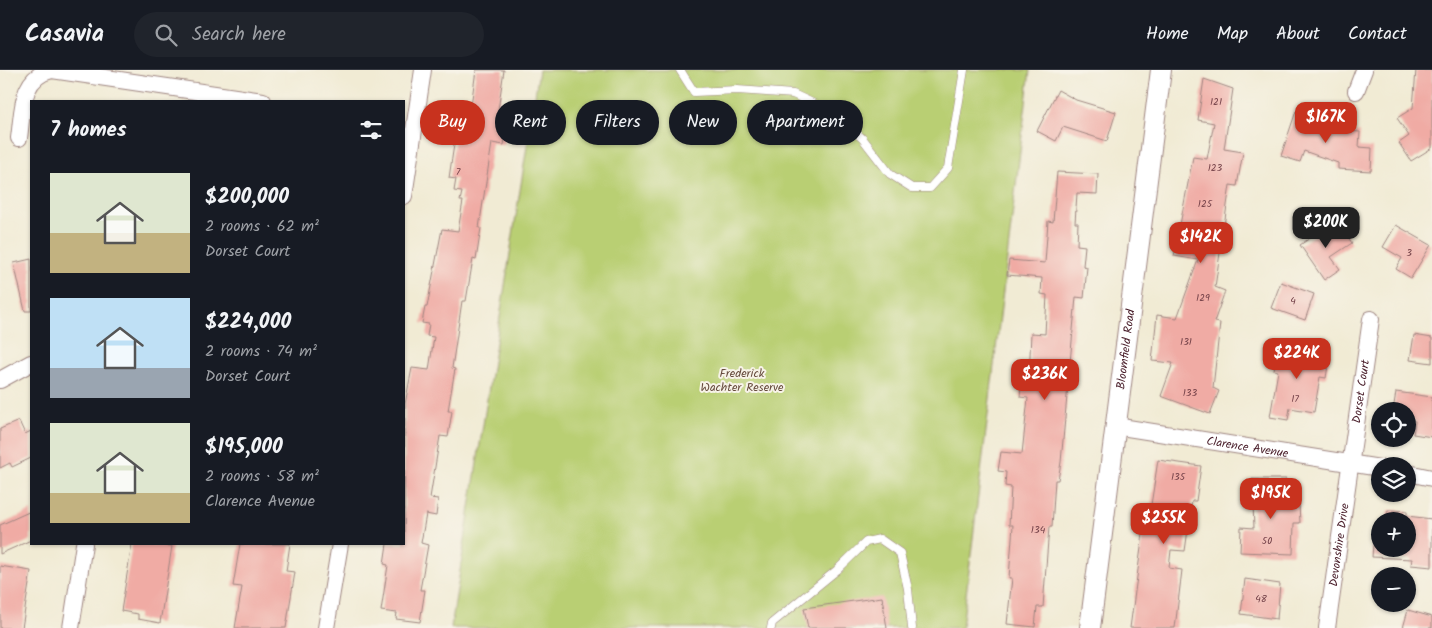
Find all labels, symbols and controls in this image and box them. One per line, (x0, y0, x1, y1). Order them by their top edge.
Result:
search box (134, 12, 484, 57)
text: Casavia (25, 15, 104, 54)
text: Search here (192, 20, 286, 50)
text: Home (1146, 20, 1189, 49)
text: Map (1217, 20, 1248, 49)
text: About (1276, 20, 1320, 49)
text: Contact (1348, 20, 1407, 49)
icon: search (152, 21, 180, 49)
house number: 121 (1210, 94, 1222, 110)
chip: Buy (420, 100, 485, 145)
chip: Rent (495, 100, 566, 145)
chip: Filters (576, 100, 659, 145)
chip: New (669, 100, 737, 145)
chip: Apartment (747, 100, 863, 145)
pin: $167K (1291, 102, 1361, 144)
text: $167K (1306, 105, 1346, 130)
text: 7 homes (50, 114, 127, 147)
icon: filters (357, 116, 385, 144)
house number: 123 (1208, 160, 1223, 176)
house number: 7 (456, 164, 461, 180)
text: $200,000 (205, 181, 289, 214)
icon: home (90, 193, 150, 253)
house number: 125 (1198, 196, 1213, 212)
pin: $200K (1291, 206, 1361, 249)
text: $200K (1304, 210, 1348, 235)
text: 2 rooms · 62 m² (205, 214, 319, 239)
pin: $142K (1166, 222, 1236, 264)
text: $142K (1180, 225, 1222, 250)
text: Dorset Court (205, 239, 291, 264)
house number: 3 (1406, 245, 1412, 261)
house number: 129 (1196, 290, 1210, 306)
house number: 4 (1290, 293, 1296, 309)
text: $224,000 (205, 306, 291, 339)
street label: Bloomfield Road (1111, 307, 1140, 390)
icon: home (90, 318, 150, 378)
house number: 131 (1180, 334, 1192, 350)
pin: $224K (1262, 338, 1332, 380)
text: 2 rooms · 74 m² (205, 339, 317, 364)
text: $224K (1274, 341, 1320, 366)
pin: $236K (1010, 358, 1080, 401)
street label: Dorset Court (1347, 358, 1375, 425)
text: $236K (1022, 362, 1068, 387)
text: Dorset Court (205, 364, 291, 389)
park label: Frederick Wachter Reserve (701, 364, 784, 397)
house number: 133 (1183, 385, 1198, 401)
house number: 17 (1291, 391, 1299, 407)
map controls (1371, 402, 1416, 612)
button: locate (1371, 402, 1416, 447)
text: $195,000 (205, 431, 283, 464)
street label: Clarence Avenue (1205, 431, 1290, 463)
icon: home (90, 443, 150, 503)
button: layers (1371, 457, 1416, 502)
text: 2 rooms · 58 m² (205, 464, 319, 489)
house number: 135 (1171, 469, 1186, 485)
pin: $195K (1236, 478, 1306, 520)
text: $195K (1251, 481, 1291, 506)
text: Clarence Avenue (205, 489, 315, 514)
street label: Devonshire Drive (1324, 501, 1354, 588)
pin: $255K (1129, 502, 1199, 545)
text: $255K (1142, 506, 1186, 531)
button: + (1371, 512, 1416, 557)
house number: 134 (1031, 522, 1046, 538)
house number: 50 (1262, 533, 1272, 549)
button: − (1371, 567, 1416, 612)
house number: 48 (1255, 591, 1268, 607)

